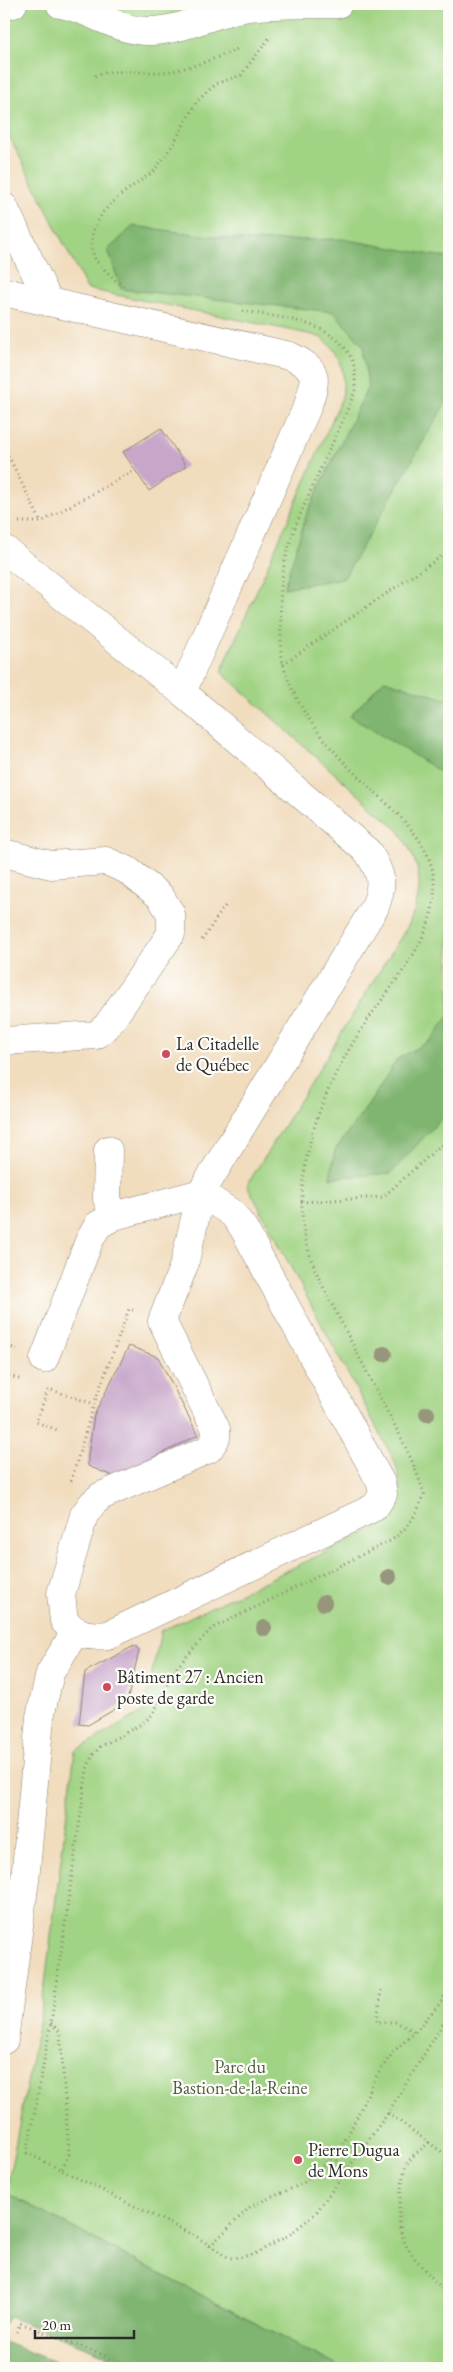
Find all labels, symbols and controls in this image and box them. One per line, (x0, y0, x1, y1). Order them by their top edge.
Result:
place label: La Citadelle de Québec (176, 1032, 259, 1076)
marker: La Citadelle de Québec (160, 1048, 172, 1060)
place label: Bâtiment 27 : Ancien poste de garde (117, 1665, 264, 1709)
marker: Bâtiment 27 : Ancien poste de garde (101, 1681, 113, 1693)
park label: Parc du Bastion-de-la-Reine (172, 2055, 308, 2099)
place label: Pierre Dugua de Mons (308, 2138, 400, 2182)
marker: Pierre Dugua de Mons (292, 2154, 304, 2166)
scale bar (35, 2307, 134, 2339)
text: 20 m (42, 2315, 71, 2334)

